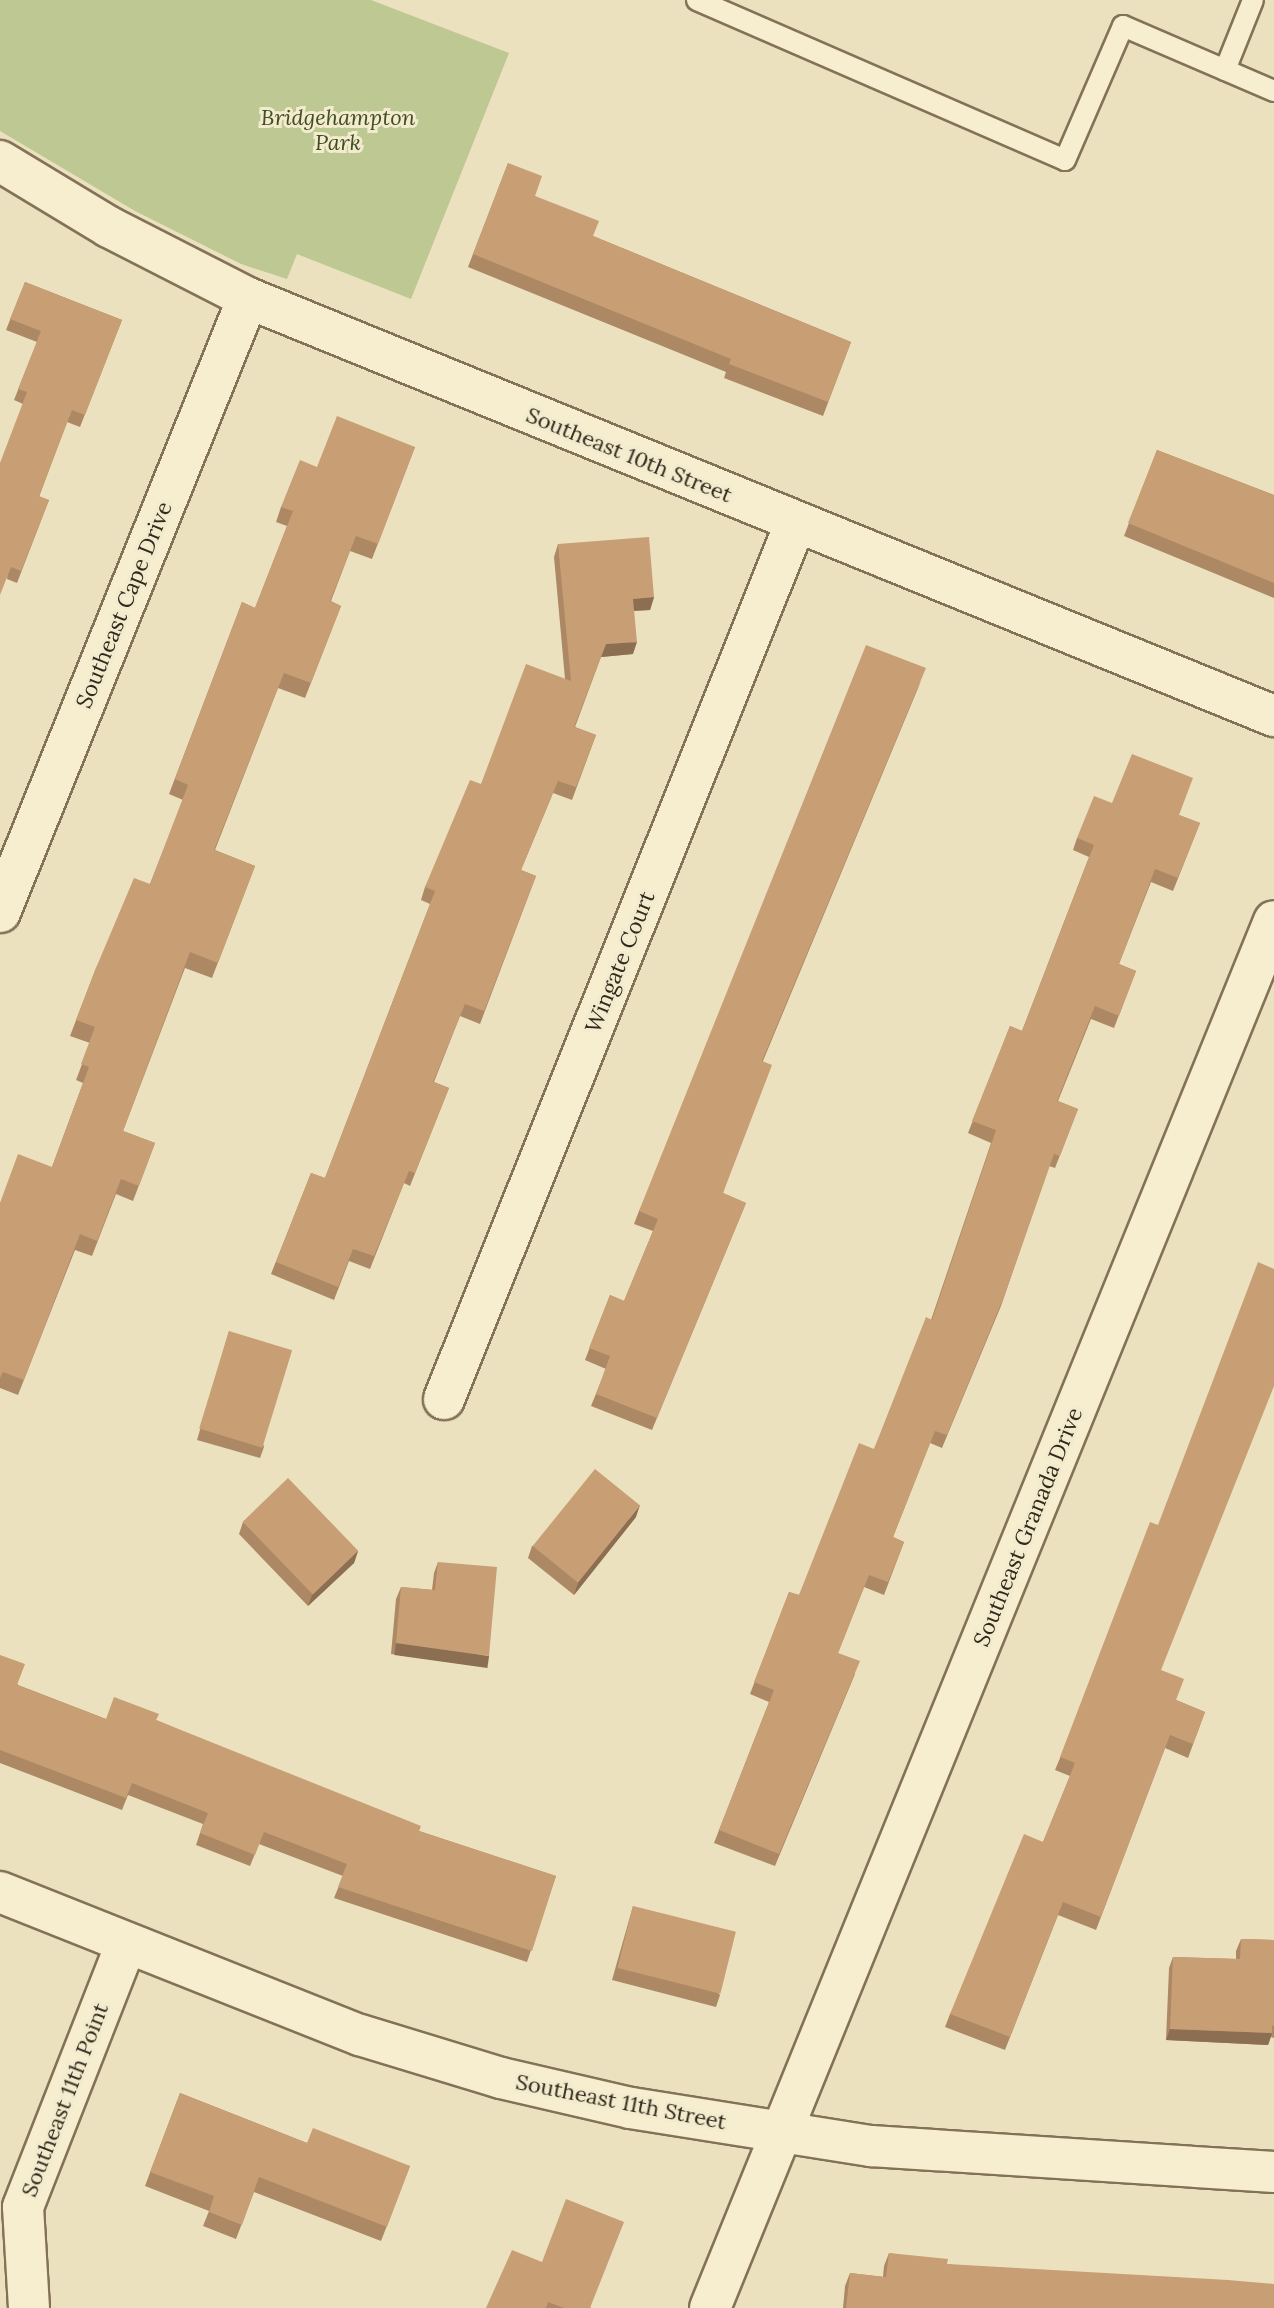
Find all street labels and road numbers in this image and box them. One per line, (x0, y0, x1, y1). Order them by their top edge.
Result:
street label: Southeast 10th Street (522, 402, 736, 508)
street label: Southeast Cape Drive (70, 498, 178, 712)
street label: Wingate Court (580, 887, 660, 1037)
street label: Southeast Granada Drive (968, 1404, 1088, 1650)
street label: Southeast 11th Point (16, 1999, 114, 2201)
street label: Southeast 11th Street (514, 2069, 728, 2135)

